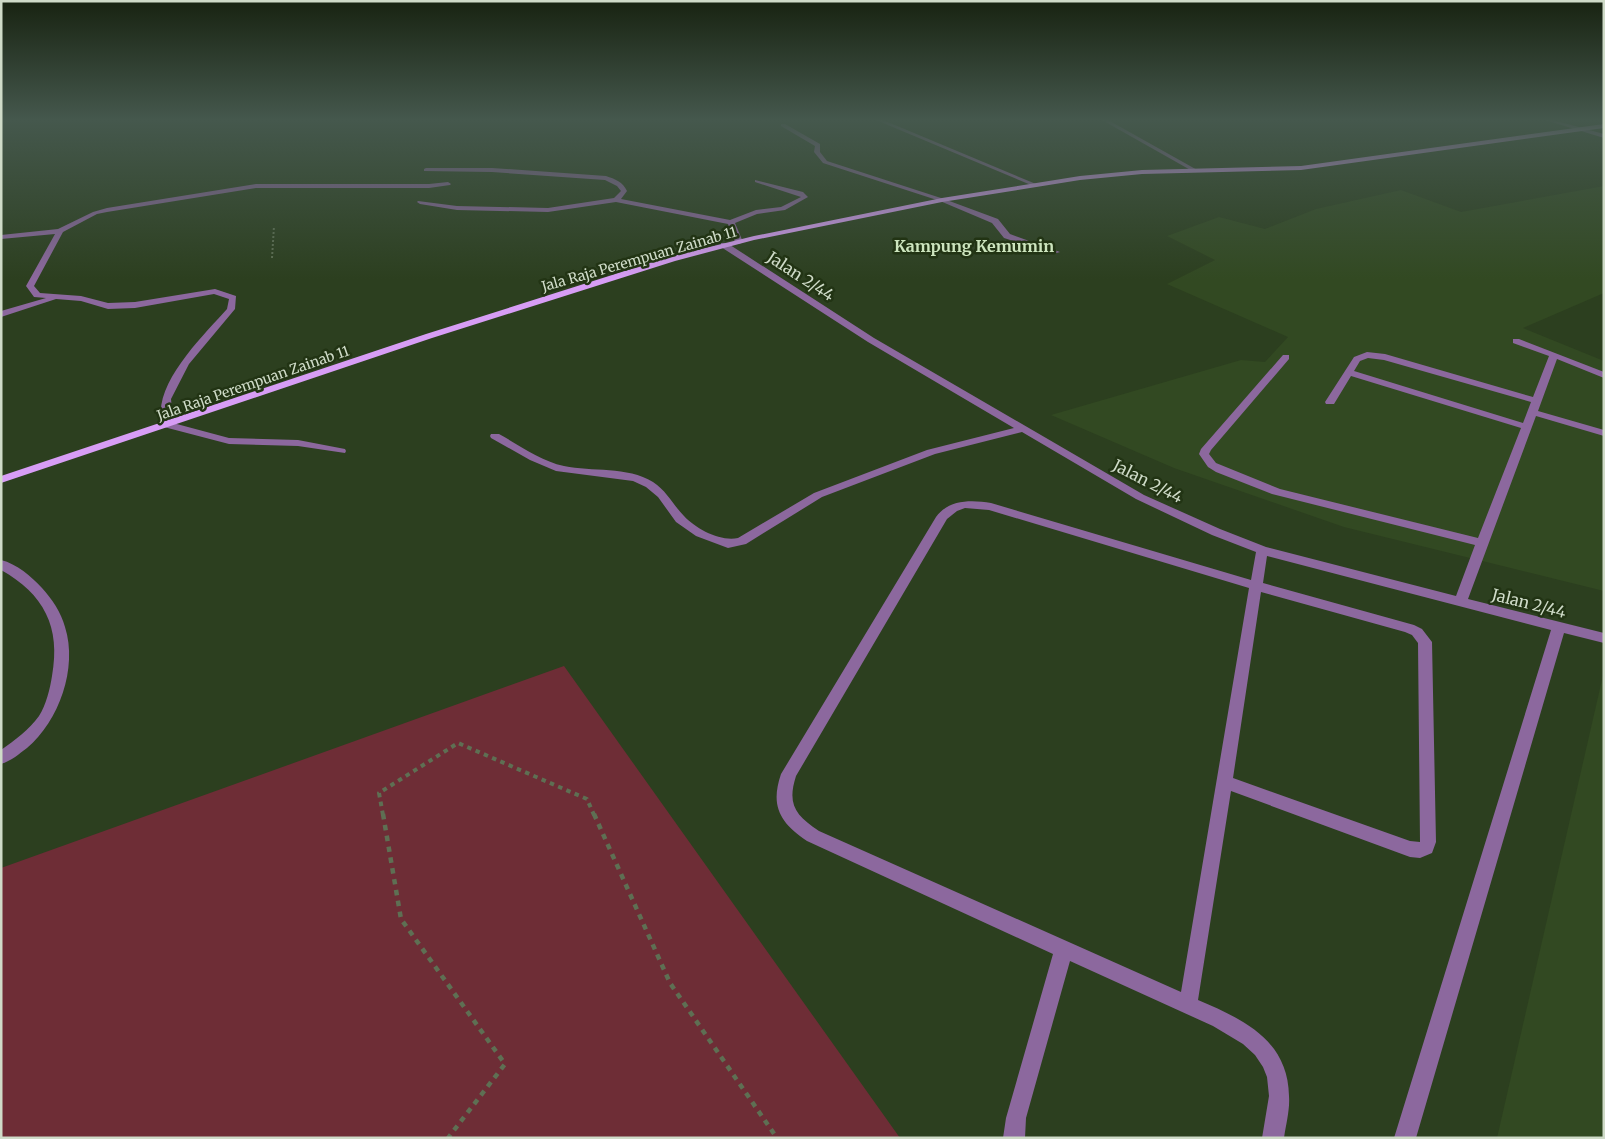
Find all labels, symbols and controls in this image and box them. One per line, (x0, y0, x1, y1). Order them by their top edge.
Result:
street label: Jala Raja Perempuan Zainab 11 (538, 222, 739, 296)
district label: Kampung Kemumin (894, 236, 1054, 256)
street label: Jalan 2/44 (763, 246, 838, 305)
street label: Jala Raja Perempuan Zainab 11 (154, 342, 352, 425)
street label: Jalan 2/44 (1109, 454, 1187, 507)
street label: Jalan 2/44 (1489, 584, 1568, 622)

